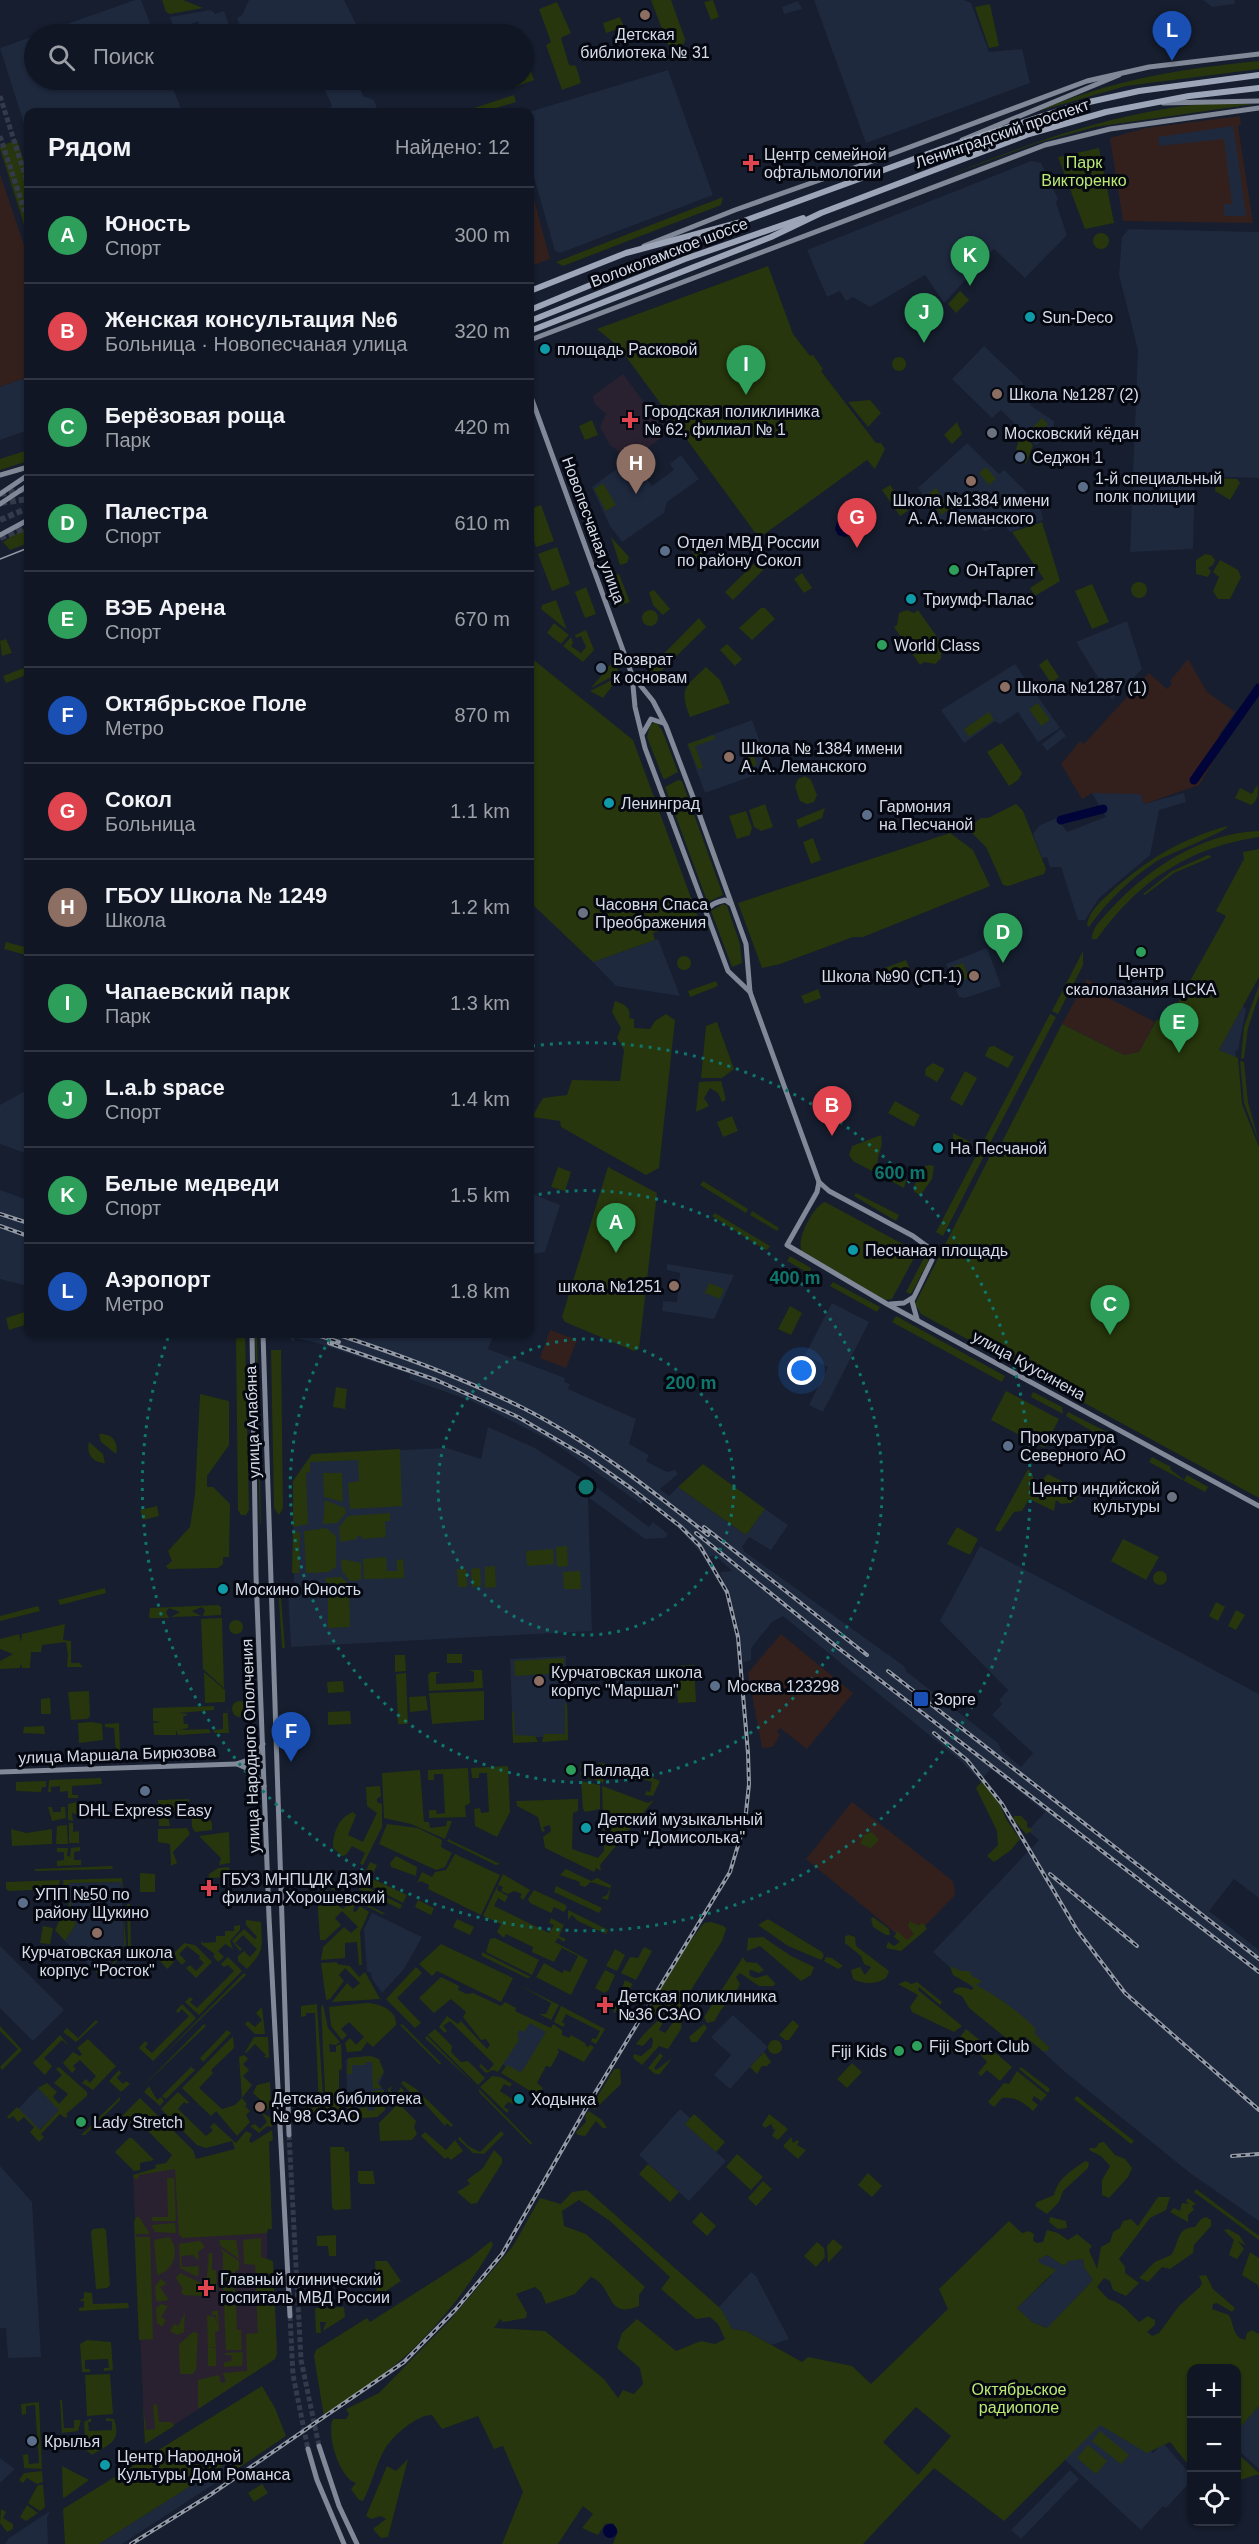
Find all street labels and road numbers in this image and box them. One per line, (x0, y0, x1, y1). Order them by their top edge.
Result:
street label: Ленинградский проспект (913, 95, 1092, 171)
street label: Волоколамское шоссе (588, 215, 750, 290)
street label: Новопесчаная улица (559, 454, 628, 606)
street label: улица Куусинена (970, 1327, 1088, 1403)
street label: улица Алабяна (242, 1365, 263, 1479)
street label: улица Народного Ополчения (238, 1638, 263, 1853)
street label: улица Маршала Бирюзова (18, 1743, 216, 1766)

